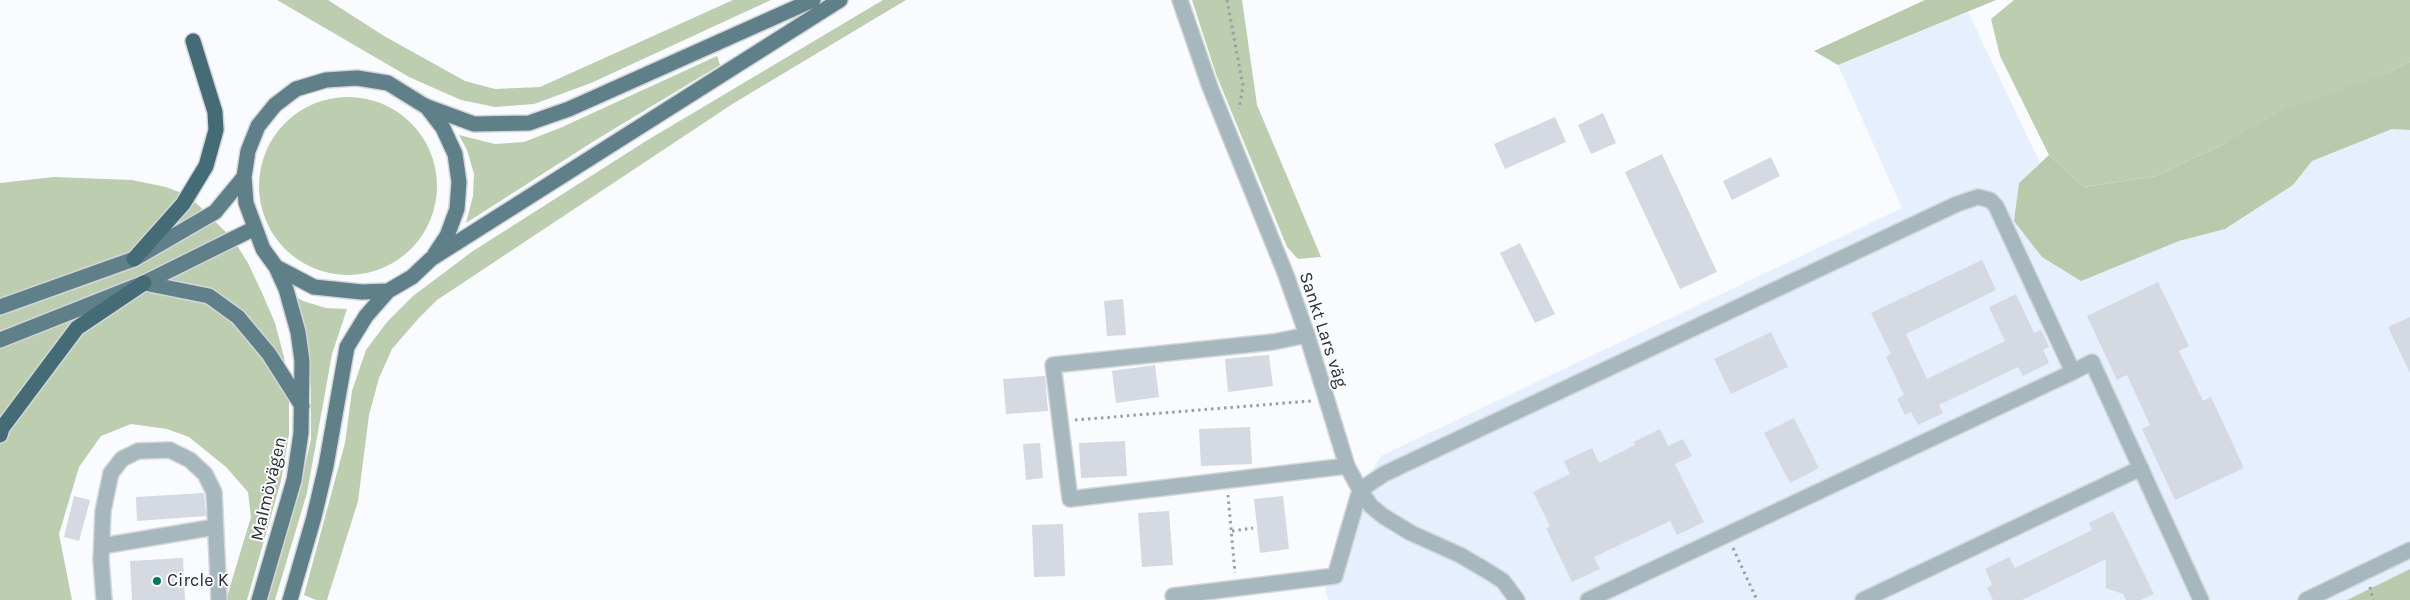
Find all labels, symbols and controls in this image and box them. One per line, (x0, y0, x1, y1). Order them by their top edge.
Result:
street label: Sankt Lars väg (1294, 269, 1352, 391)
street label: Malmövägen (247, 435, 291, 543)
place label: Circle K (167, 570, 229, 592)
marker: Circle K (151, 575, 163, 587)

